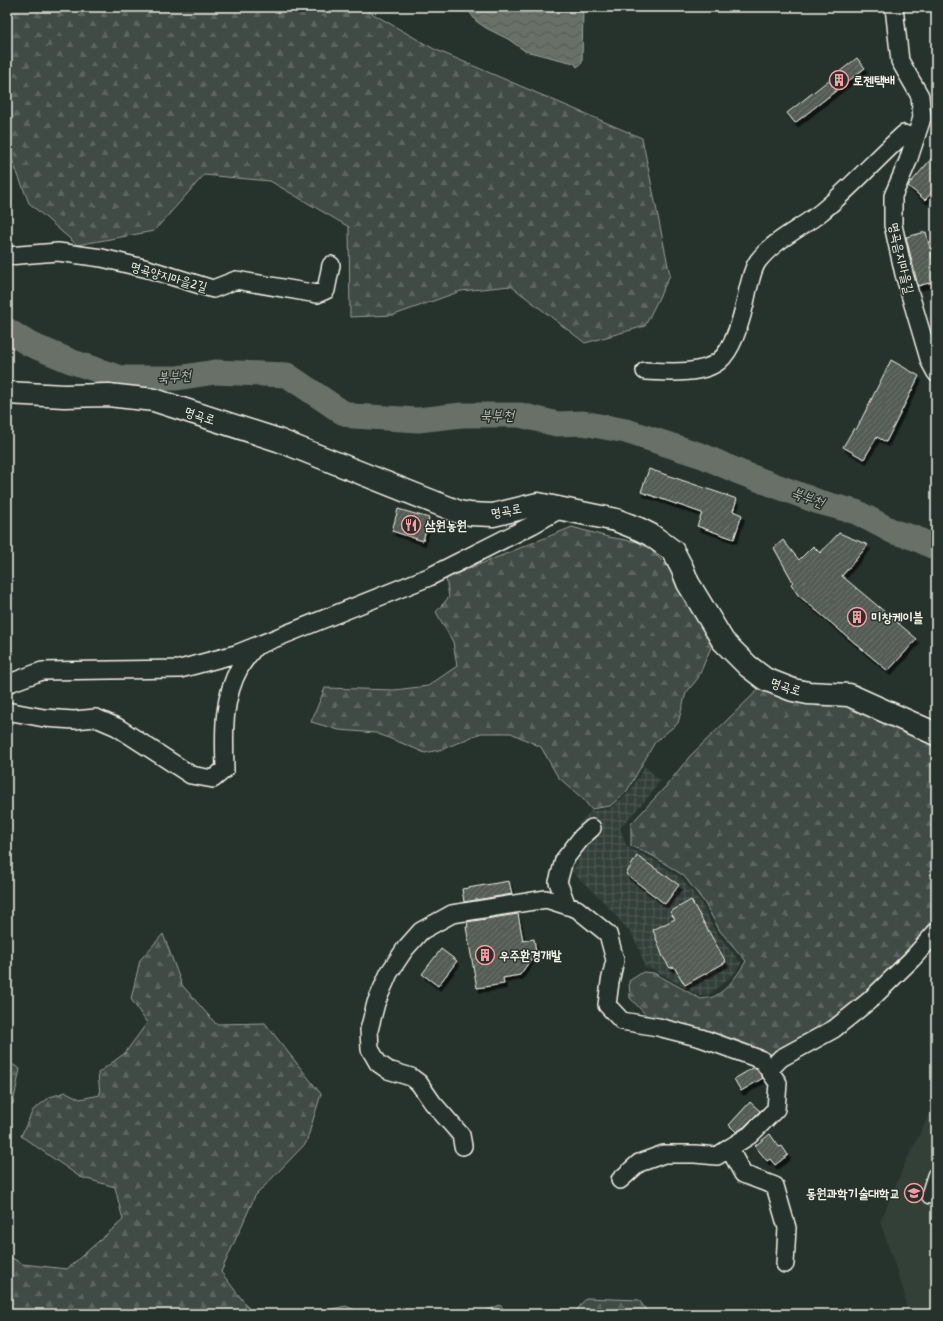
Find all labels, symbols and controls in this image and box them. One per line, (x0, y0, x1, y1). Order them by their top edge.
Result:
building icon: 로젠택배 (828, 69, 850, 91)
place label: 로젠택배 (853, 71, 895, 89)
street label: 명곡음지마을길 (885, 220, 919, 296)
street label: 명곡양지마을2길 (128, 256, 210, 296)
water label: 북부천 (156, 365, 193, 386)
street label: 명곡로 (182, 402, 218, 428)
water label: 북부천 (480, 405, 516, 424)
water label: 북부천 (789, 482, 829, 512)
street label: 명곡로 (489, 498, 523, 522)
restaurant icon: 삼원농원 (400, 514, 422, 536)
place label: 삼원농원 (424, 516, 467, 534)
building icon: 미창케이블 (846, 606, 868, 628)
place label: 미창케이블 (871, 608, 924, 626)
street label: 명곡로 (768, 673, 804, 699)
building icon: 우주환경개발 (474, 944, 496, 966)
place label: 우주환경개발 (499, 946, 562, 964)
school or university icon: 동원과학기술대학교 (903, 1182, 925, 1204)
place label: 동원과학기술대학교 (806, 1184, 900, 1202)

